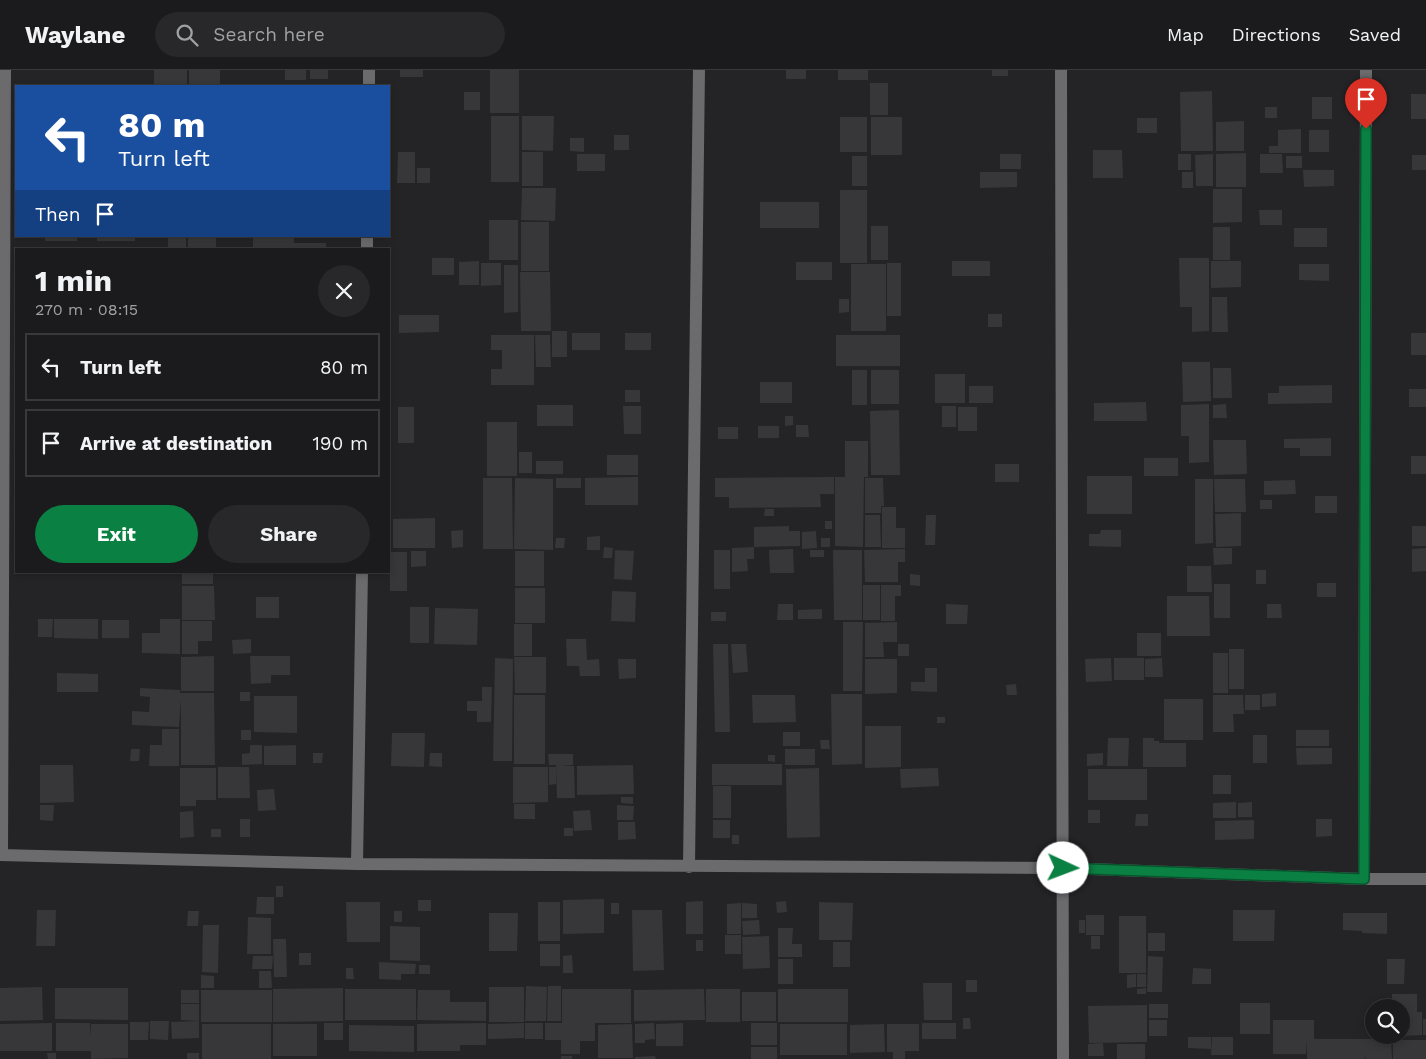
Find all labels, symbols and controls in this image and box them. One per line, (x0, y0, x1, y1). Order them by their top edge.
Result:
search box (155, 12, 505, 57)
text: Waylane (25, 21, 125, 49)
icon: search (173, 21, 201, 49)
text: Search here (213, 23, 325, 46)
text: Map (1167, 24, 1204, 45)
text: Directions (1232, 24, 1321, 45)
text: Saved (1349, 24, 1401, 45)
pin (1345, 78, 1387, 129)
icon: arrive (1352, 85, 1380, 113)
text: 80 m (118, 104, 205, 146)
icon: left (35, 105, 100, 170)
text: Turn left (118, 146, 210, 171)
icon: arrive (91, 200, 119, 228)
text: Then (35, 203, 81, 226)
text: 1 min (35, 263, 112, 298)
button: close (318, 265, 370, 317)
text: 270 m · 08:15 (35, 300, 138, 319)
icon: left (37, 353, 65, 381)
text: Turn left (80, 356, 161, 379)
text: 80 m (320, 356, 368, 379)
icon: arrive (37, 429, 65, 457)
text: Arrive at destination (80, 432, 272, 455)
text: 190 m (312, 432, 368, 455)
button: Exit (35, 505, 198, 563)
button: Share (208, 505, 370, 563)
position arrow (1036, 841, 1088, 893)
map controls (1365, 999, 1410, 1044)
button: search (1365, 999, 1410, 1044)

